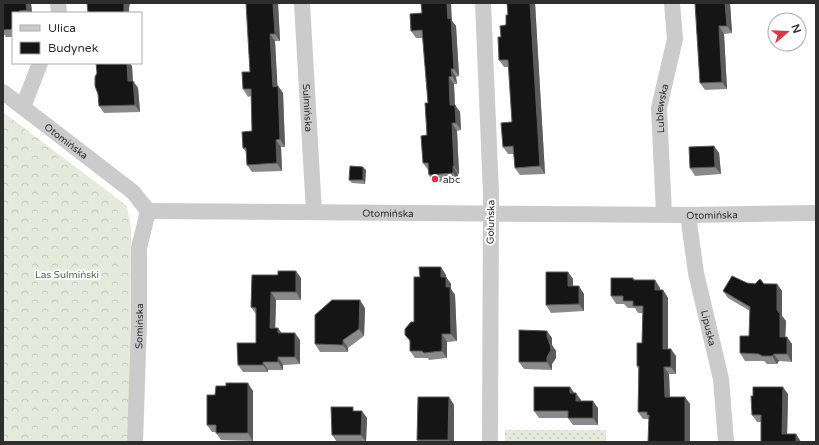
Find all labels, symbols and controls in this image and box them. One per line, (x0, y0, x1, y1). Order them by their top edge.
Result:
legend (12, 12, 142, 64)
north arrow (767, 12, 807, 52)
text: Ulica (48, 21, 76, 35)
text: N (788, 23, 804, 35)
text: Budynek (48, 41, 99, 55)
street label: Sulmińska (300, 83, 314, 132)
street label: Lublewska (654, 83, 671, 133)
street label: Otomińska (42, 121, 90, 162)
marker: abc (430, 174, 440, 184)
place label: abc (443, 174, 460, 186)
street label: Gołuńska (485, 200, 497, 244)
street label: Otomińska (362, 208, 414, 220)
street label: Otomińska (686, 209, 738, 222)
park label: Las Sulmiński (35, 269, 99, 281)
street label: Somińska (133, 303, 146, 349)
street label: Lipuska (698, 309, 718, 347)

